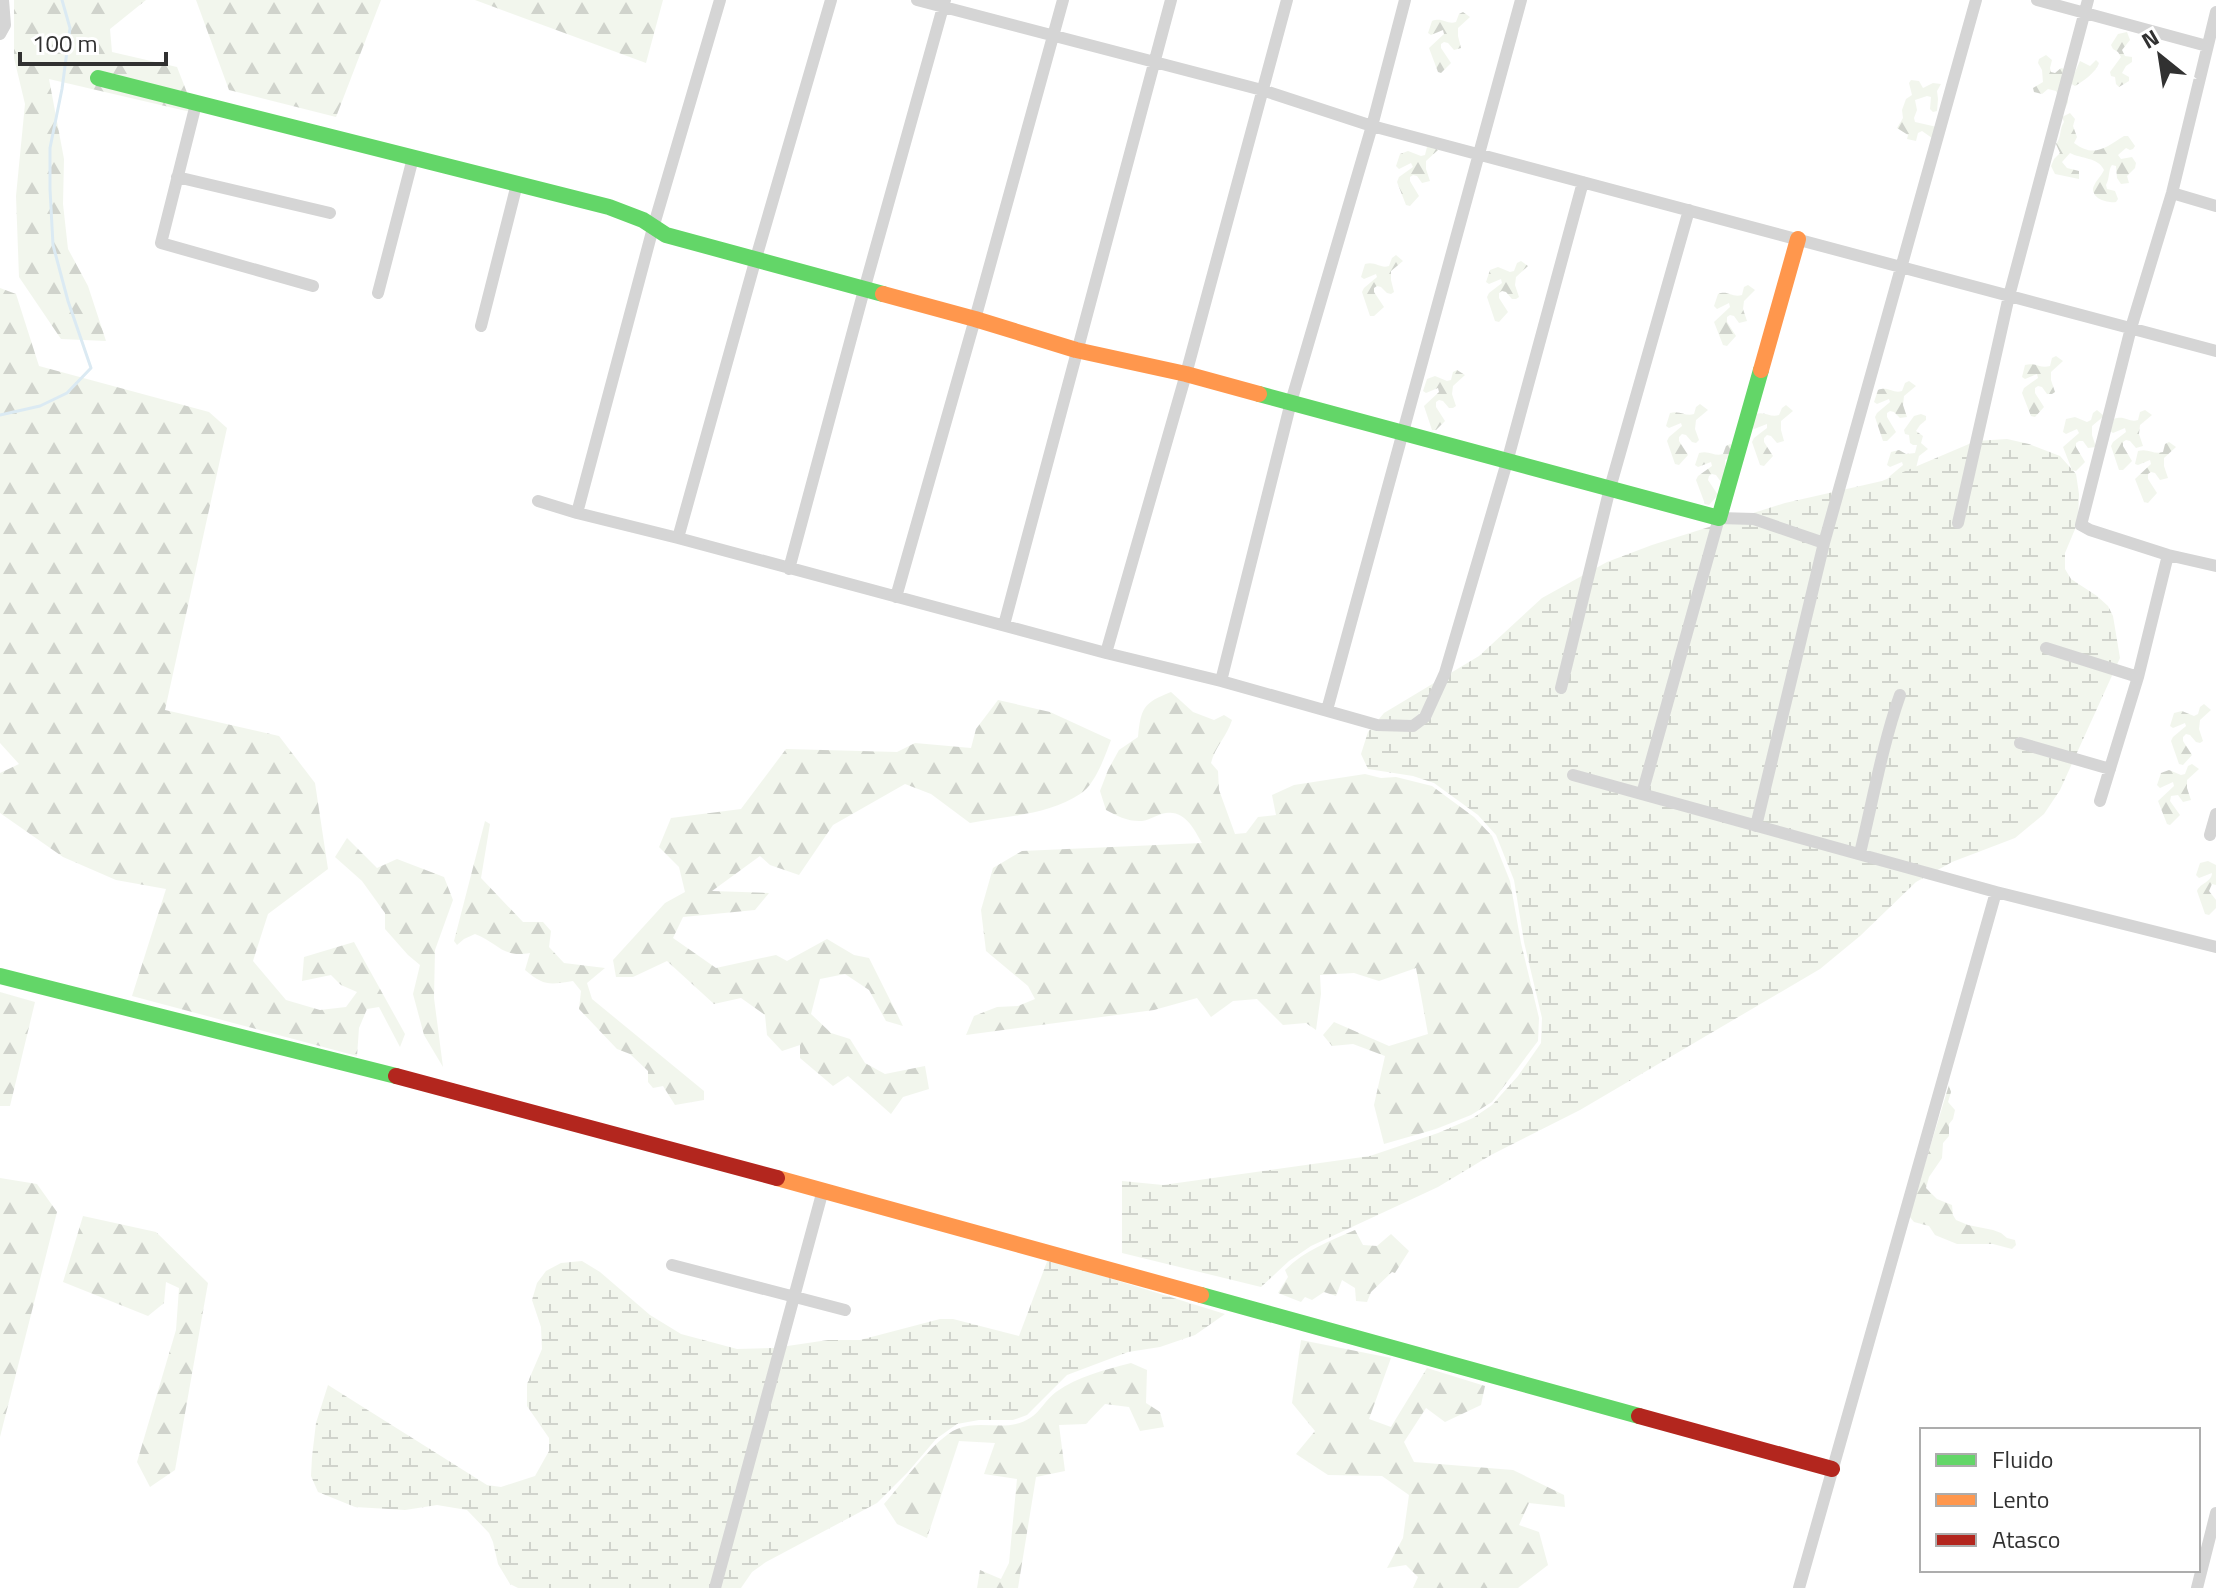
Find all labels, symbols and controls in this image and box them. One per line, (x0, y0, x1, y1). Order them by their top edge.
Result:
scale bar (20, 16, 166, 66)
north arrow (2120, 16, 2200, 96)
text: N (2135, 20, 2165, 57)
text: 100 m (32, 25, 98, 61)
legend (1920, 1428, 2200, 1572)
text: Fluido (1992, 1441, 2054, 1477)
text: Lento (1992, 1481, 2049, 1517)
text: Atasco (1992, 1521, 2061, 1557)

